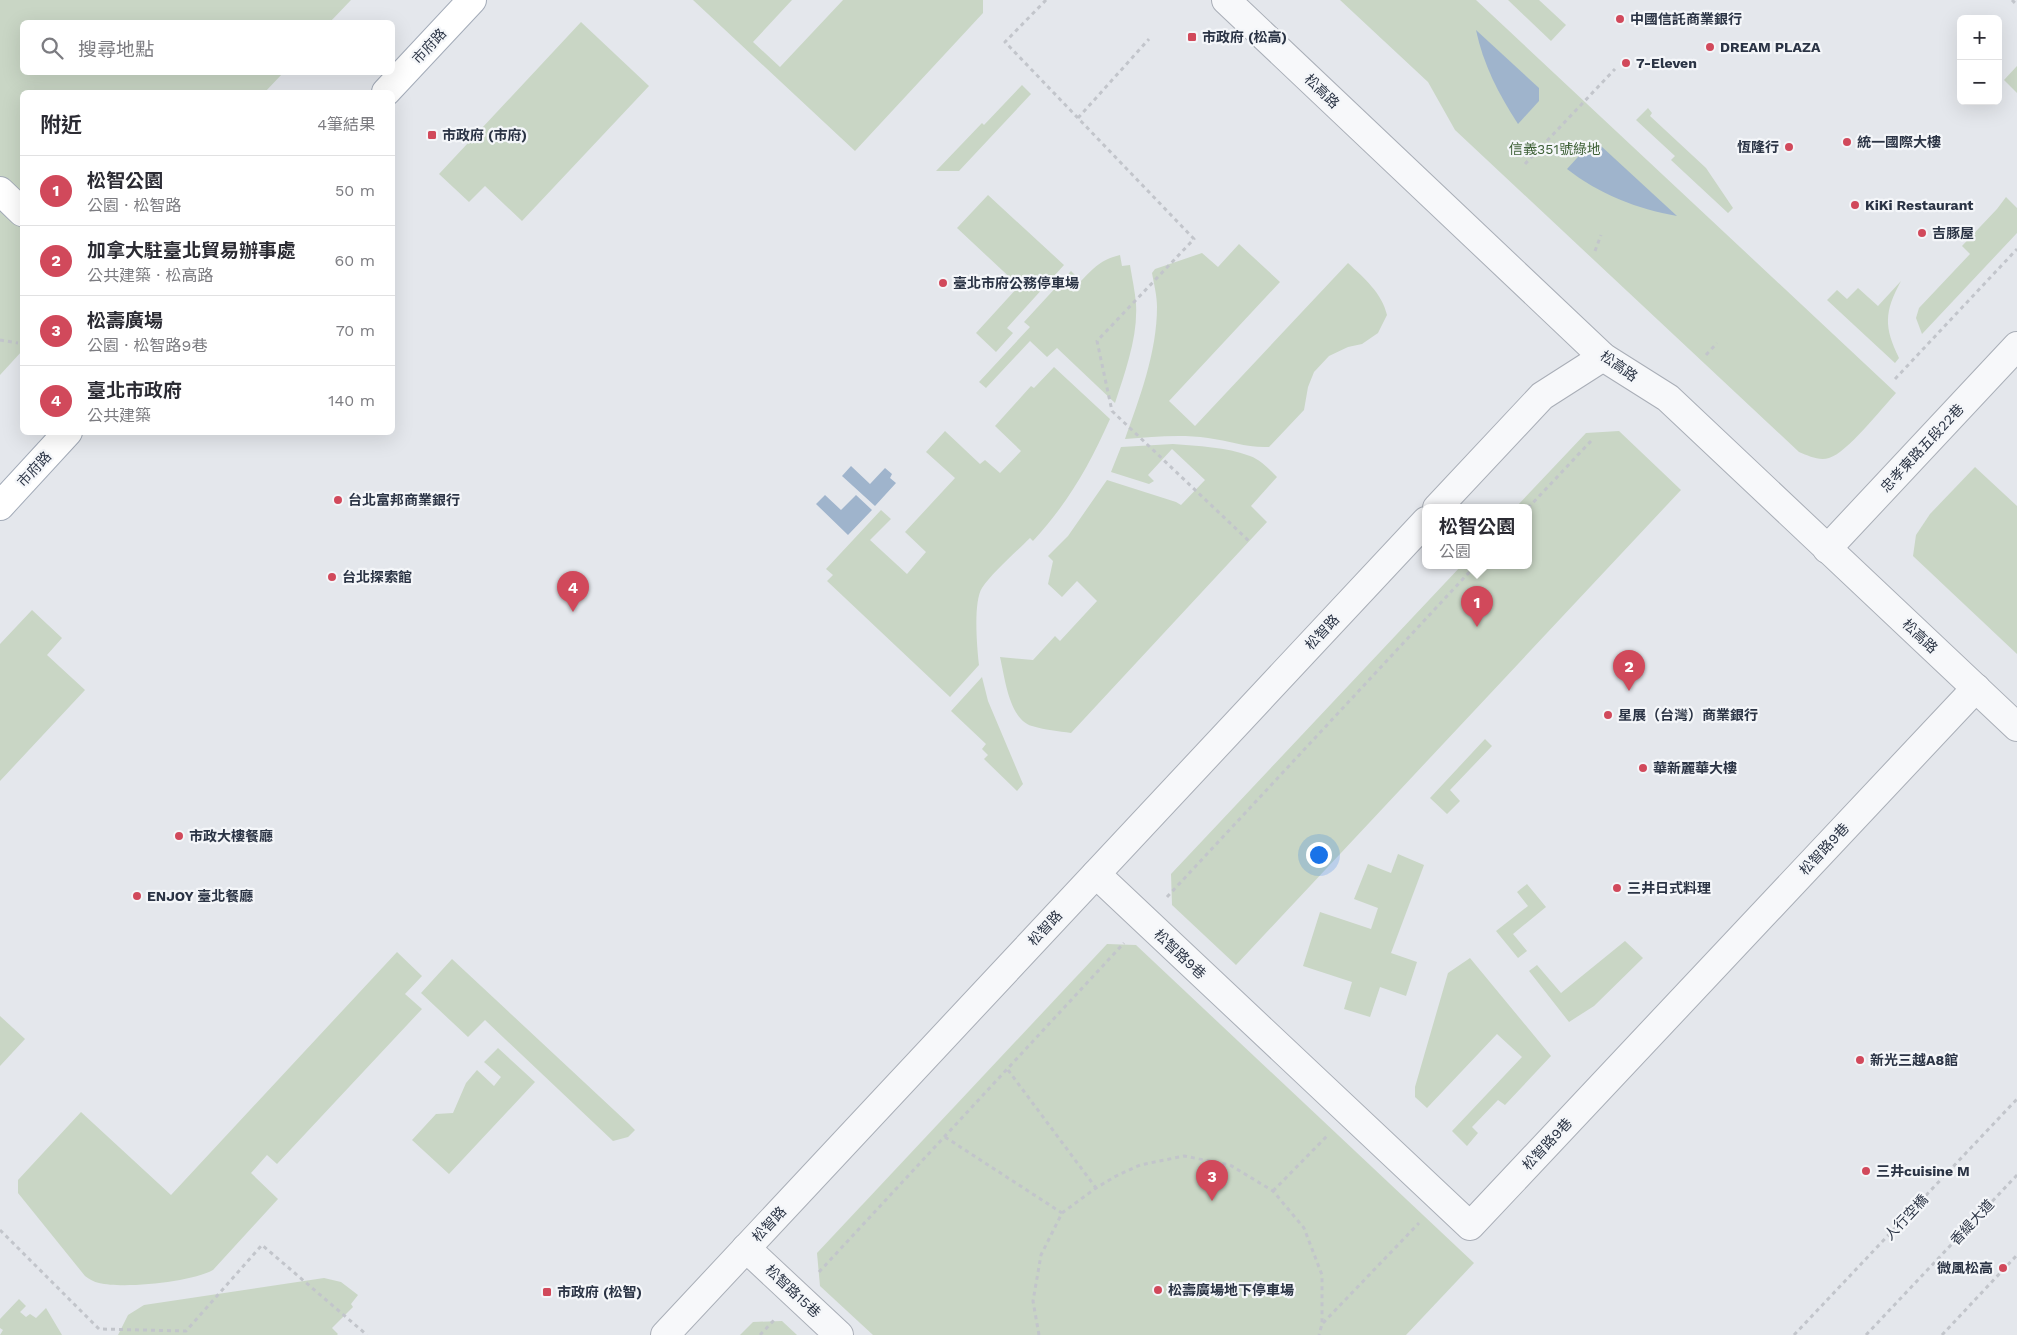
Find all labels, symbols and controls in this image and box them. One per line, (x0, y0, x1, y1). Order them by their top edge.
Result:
place label: 中國信託商業銀行 (1630, 11, 1742, 27)
marker: 中國信託商業銀行 (1614, 13, 1626, 25)
map controls (1957, 15, 2002, 105)
button: + (1957, 15, 2002, 60)
search box (20, 20, 395, 75)
street label: 市府路 (409, 25, 449, 67)
place label: 市政府 (松高) (1202, 29, 1287, 45)
marker: 市政府 (松高) (1186, 31, 1198, 43)
icon: search (38, 34, 66, 62)
text: 搜尋地點 (78, 38, 154, 61)
place label: DREAM PLAZA (1720, 39, 1821, 55)
marker: DREAM PLAZA (1704, 41, 1716, 53)
place label: 7-Eleven (1636, 55, 1697, 71)
marker: 7-Eleven (1620, 57, 1632, 69)
button: − (1957, 60, 2002, 105)
street label: 松高路 (1301, 71, 1343, 111)
text: 附近 (40, 112, 82, 137)
text: 4筆結果 (317, 115, 375, 134)
place label: 市政府 (市府) (442, 127, 527, 143)
marker: 市政府 (市府) (426, 129, 438, 141)
place label: 統一國際大樓 (1857, 134, 1941, 150)
marker: 統一國際大樓 (1841, 136, 1853, 148)
place label: 恆隆行 (1737, 139, 1779, 155)
park label: 信義351號綠地 (1509, 141, 1601, 157)
marker: 恆隆行 (1783, 141, 1795, 153)
text: 松智公園 (87, 169, 163, 192)
text: 1 (53, 181, 59, 200)
text: 50 m (335, 181, 375, 200)
text: 公園 · 松智路 (87, 196, 182, 215)
place label: KiKi Restaurant (1865, 197, 1974, 213)
marker: KiKi Restaurant (1849, 199, 1861, 211)
place label: 吉豚屋 (1932, 225, 1974, 241)
marker: 吉豚屋 (1916, 227, 1928, 239)
text: 加拿大駐臺北貿易辦事處 (87, 239, 296, 262)
text: 2 (51, 251, 61, 270)
text: 60 m (335, 251, 375, 270)
text: 公共建築 · 松高路 (87, 266, 214, 285)
place label: 臺北市府公務停車場 (953, 275, 1079, 291)
marker: 臺北市府公務停車場 (937, 277, 949, 289)
text: 松壽廣場 (87, 309, 163, 332)
text: 3 (51, 321, 61, 340)
text: 70 m (336, 321, 375, 340)
text: 公園 · 松智路9巷 (87, 336, 207, 355)
street label: 松高路 (1597, 347, 1641, 385)
text: 臺北市政府 (87, 379, 182, 402)
text: 4 (51, 391, 61, 410)
text: 140 m (328, 391, 375, 410)
street label: 忠孝東路五段22巷 (1877, 401, 1967, 495)
text: 公共建築 (87, 406, 151, 425)
street label: 市府路 (14, 448, 54, 490)
place label: 台北富邦商業銀行 (348, 492, 460, 508)
marker: 台北富邦商業銀行 (332, 494, 344, 506)
popup (1422, 504, 1532, 569)
text: 松智公園 (1439, 515, 1515, 538)
text: 公園 (1439, 542, 1471, 561)
place label: 台北探索館 (342, 569, 412, 585)
marker: 台北探索館 (326, 571, 338, 583)
pin: 4 (557, 571, 589, 612)
pin: 1 (1461, 586, 1493, 627)
street label: 松智路 (1302, 611, 1342, 653)
street label: 松高路 (1899, 616, 1941, 656)
pin: 2 (1613, 650, 1645, 691)
place label: 星展（台灣）商業銀行 (1618, 707, 1758, 723)
marker: 星展（台灣）商業銀行 (1602, 709, 1614, 721)
place label: 華新麗華大樓 (1653, 760, 1737, 776)
marker: 華新麗華大樓 (1637, 762, 1649, 774)
street label: 松智路9巷 (1796, 820, 1852, 878)
place label: 市政大樓餐廳 (189, 828, 273, 844)
marker: 市政大樓餐廳 (173, 830, 185, 842)
your location (1306, 842, 1332, 868)
place label: 三井日式料理 (1627, 880, 1711, 896)
marker: 三井日式料理 (1611, 882, 1623, 894)
place label: ENJOY 臺北餐廳 (147, 888, 253, 904)
marker: ENJOY 臺北餐廳 (131, 890, 143, 902)
street label: 松智路 (1025, 907, 1065, 949)
street label: 松智路9巷 (1151, 926, 1209, 982)
place label: 新光三越A8館 (1870, 1052, 1958, 1068)
marker: 新光三越A8館 (1854, 1054, 1866, 1066)
street label: 松智路9巷 (1519, 1115, 1575, 1173)
pin: 3 (1196, 1160, 1228, 1201)
place label: 三井cuisine M (1876, 1163, 1970, 1179)
marker: 三井cuisine M (1860, 1165, 1872, 1177)
street label: 人行空橋 (1881, 1191, 1931, 1243)
street label: 香緹大道 (1947, 1196, 1997, 1248)
street label: 松智路 (749, 1203, 789, 1245)
place label: 微風松高 (1937, 1260, 1993, 1276)
street label: 松智路15巷 (762, 1261, 824, 1321)
marker: 微風松高 (1997, 1262, 2009, 1274)
place label: 松壽廣場地下停車場 (1168, 1282, 1294, 1298)
place label: 市政府 (松智) (557, 1284, 642, 1300)
marker: 松壽廣場地下停車場 (1152, 1284, 1164, 1296)
marker: 市政府 (松智) (541, 1286, 553, 1298)

